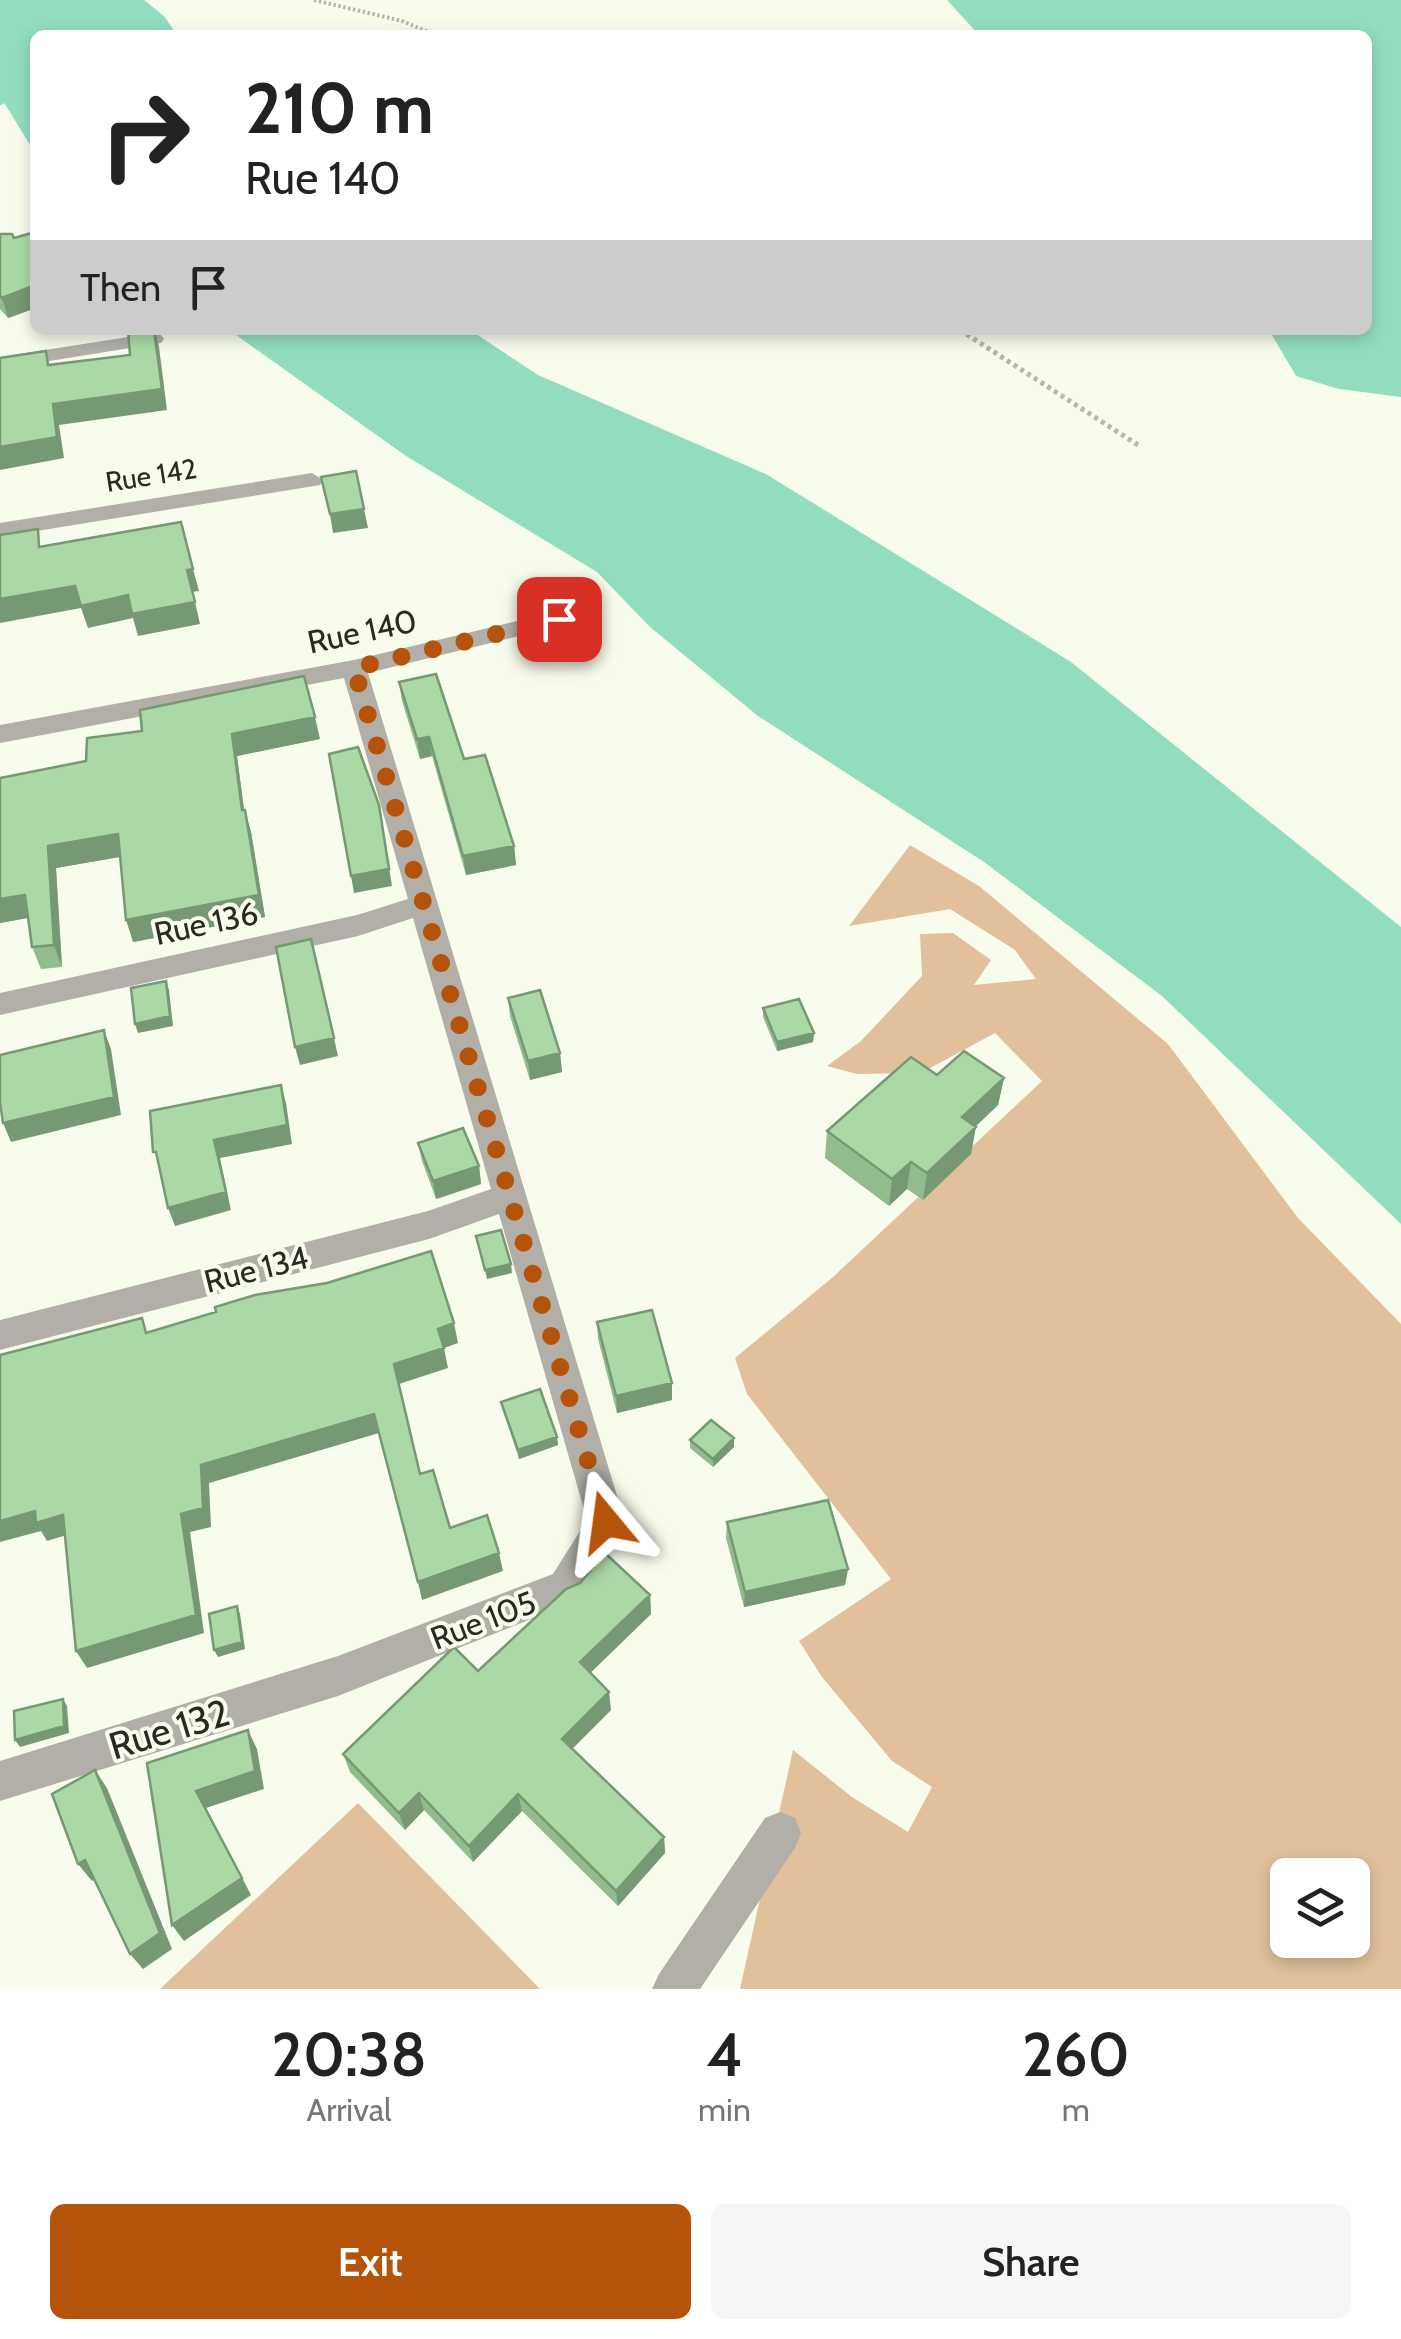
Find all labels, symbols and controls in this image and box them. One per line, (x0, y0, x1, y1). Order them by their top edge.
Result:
text: 210 m (245, 65, 434, 151)
icon: right (80, 70, 210, 200)
text: Rue 140 (245, 151, 400, 205)
icon: arrive (181, 260, 236, 315)
text: Then (80, 264, 161, 311)
street label: Rue 142 (103, 451, 199, 499)
pin (517, 577, 602, 662)
icon: arrive (532, 592, 587, 647)
street label: Rue 140 (304, 600, 420, 662)
street label: Rue 136 (151, 893, 261, 953)
street label: Rue 134 (200, 1237, 312, 1301)
position arrow (554, 1470, 658, 1574)
street label: Rue 105 (425, 1582, 541, 1658)
street label: Rue 132 (103, 1689, 235, 1769)
map controls (1270, 1858, 1370, 1958)
button: layers (1270, 1858, 1370, 1958)
text: 20:38 (271, 2018, 427, 2091)
text: 4 (706, 2018, 743, 2091)
text: 260 (1022, 2018, 1130, 2091)
text: Arrival (306, 2090, 392, 2129)
text: min (698, 2090, 751, 2129)
text: m (1062, 2090, 1090, 2129)
button: Exit (50, 2204, 691, 2319)
button: Share (711, 2204, 1351, 2319)

